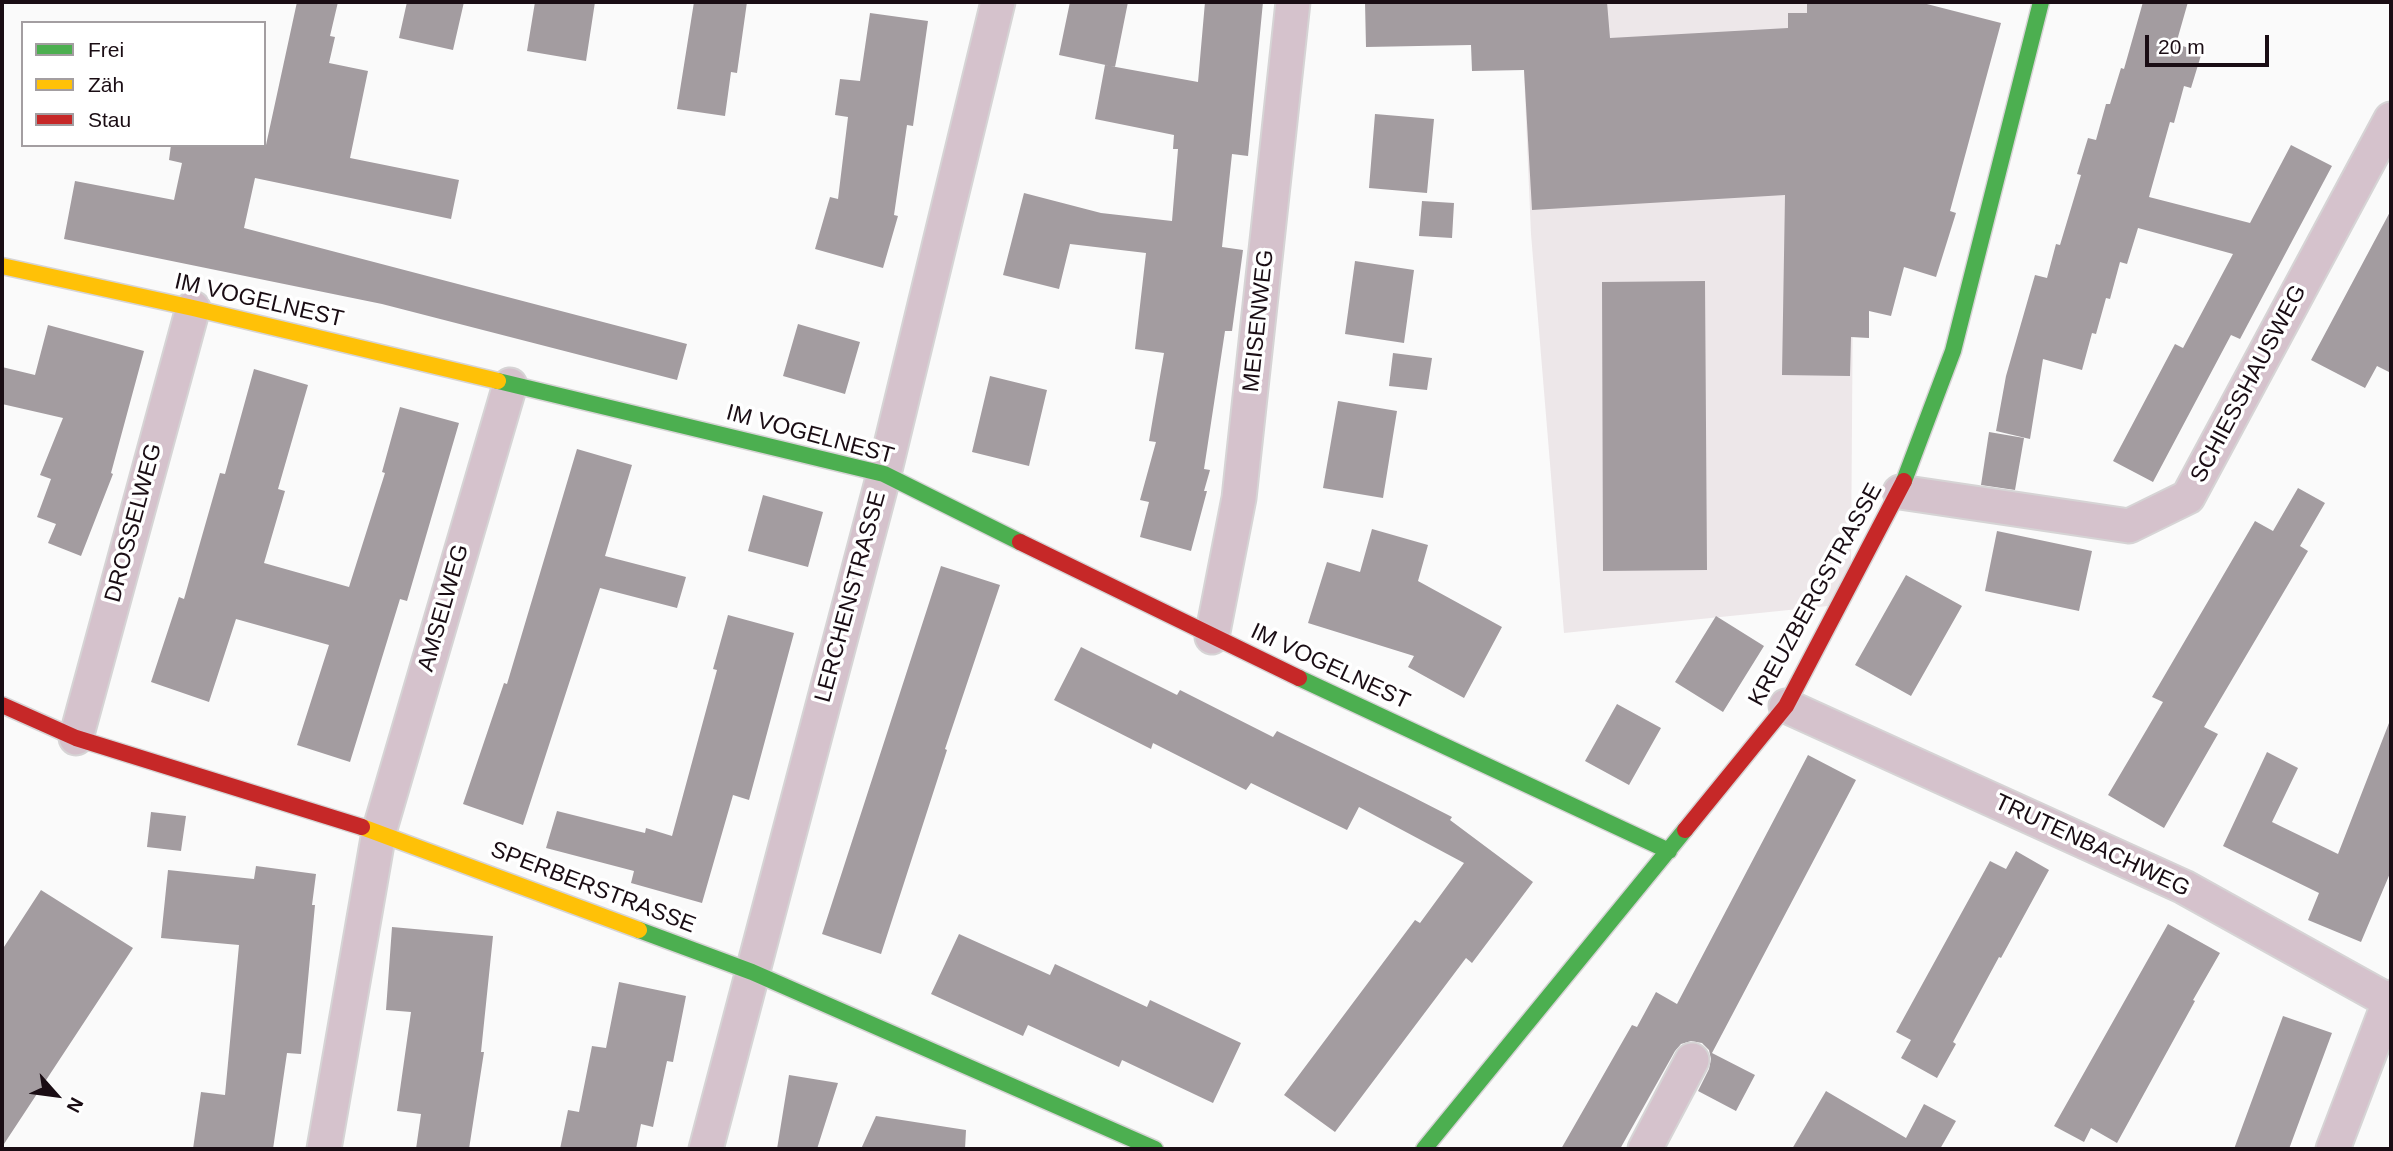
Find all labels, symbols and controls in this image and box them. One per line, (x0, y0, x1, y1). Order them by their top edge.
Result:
legend (21, 21, 266, 147)
scale bar (2148, 21, 2272, 65)
text: 20 m (2158, 35, 2205, 58)
text: Frei (88, 38, 124, 61)
text: Zäh (88, 73, 124, 96)
text: Stau (88, 108, 131, 131)
street label: MEISENWEG (1238, 248, 1280, 394)
street label: IM VOGELNEST (172, 268, 346, 334)
street label: SCHIESSHAUSWEG (2185, 280, 2313, 488)
street label: IM VOGELNEST (723, 399, 897, 471)
street label: DROSSELWEG (100, 441, 168, 605)
street label: KREUZBERGSTRASSE (1743, 479, 1889, 711)
street label: LERCHENSTRASSE (810, 488, 892, 706)
street label: AMSELWEG (413, 541, 475, 675)
street label: IM VOGELNEST (1246, 618, 1414, 716)
street label: TRUTENBACHWEG (1990, 789, 2194, 903)
street label: SPERBERSTRASSE (487, 836, 699, 940)
north arrow (21, 1060, 91, 1130)
text: N (62, 1094, 87, 1116)

